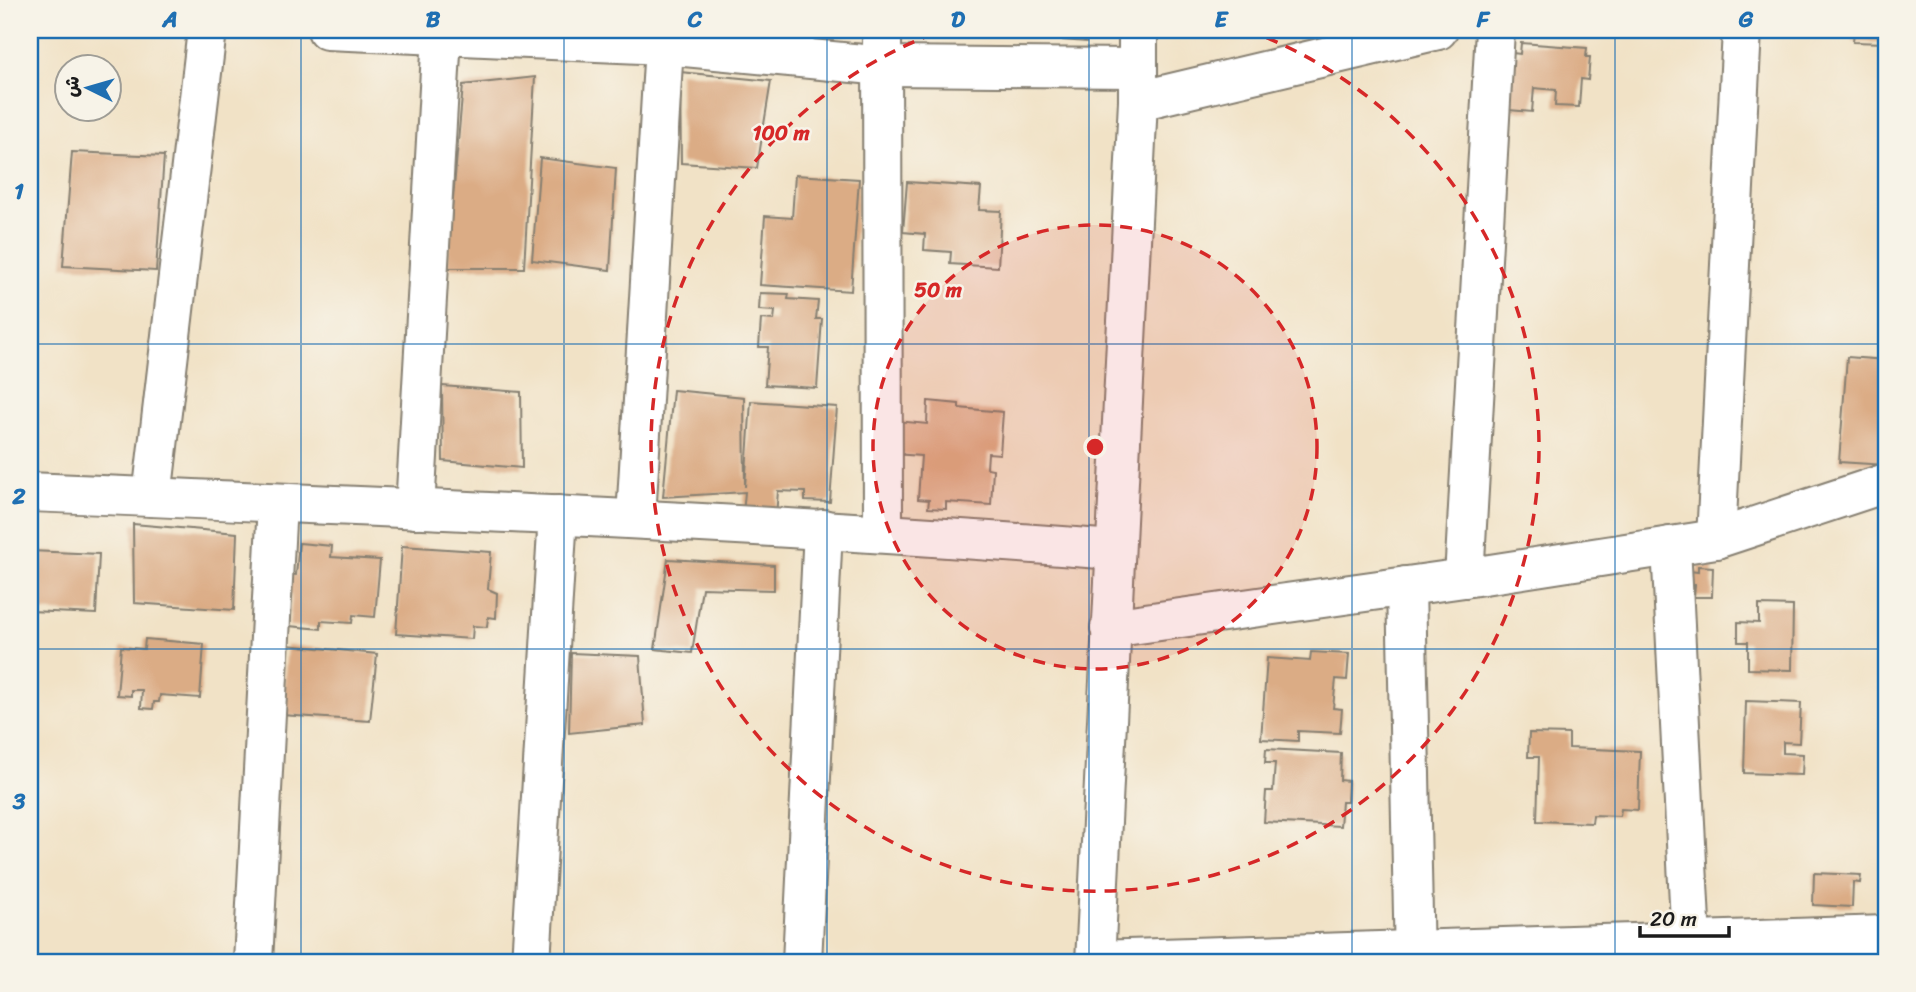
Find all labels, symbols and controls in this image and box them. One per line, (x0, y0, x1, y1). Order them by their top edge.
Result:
text: A (161, 0, 178, 40)
text: B (426, 0, 441, 40)
text: C (687, 0, 703, 40)
text: D (951, 0, 966, 40)
text: E (1215, 0, 1230, 40)
text: F (1476, 0, 1491, 40)
text: G (1738, 0, 1754, 40)
north arrow (52, 52, 122, 122)
text: ش (54, 75, 89, 98)
text: 100 m (752, 114, 810, 152)
text: 1 (14, 171, 24, 212)
text: 50 m (914, 271, 963, 309)
centre of rings (1083, 435, 1107, 459)
text: 2 (11, 476, 26, 517)
text: 3 (12, 781, 26, 822)
scale bar (1640, 894, 1729, 938)
text: 20 m (1650, 900, 1697, 938)

